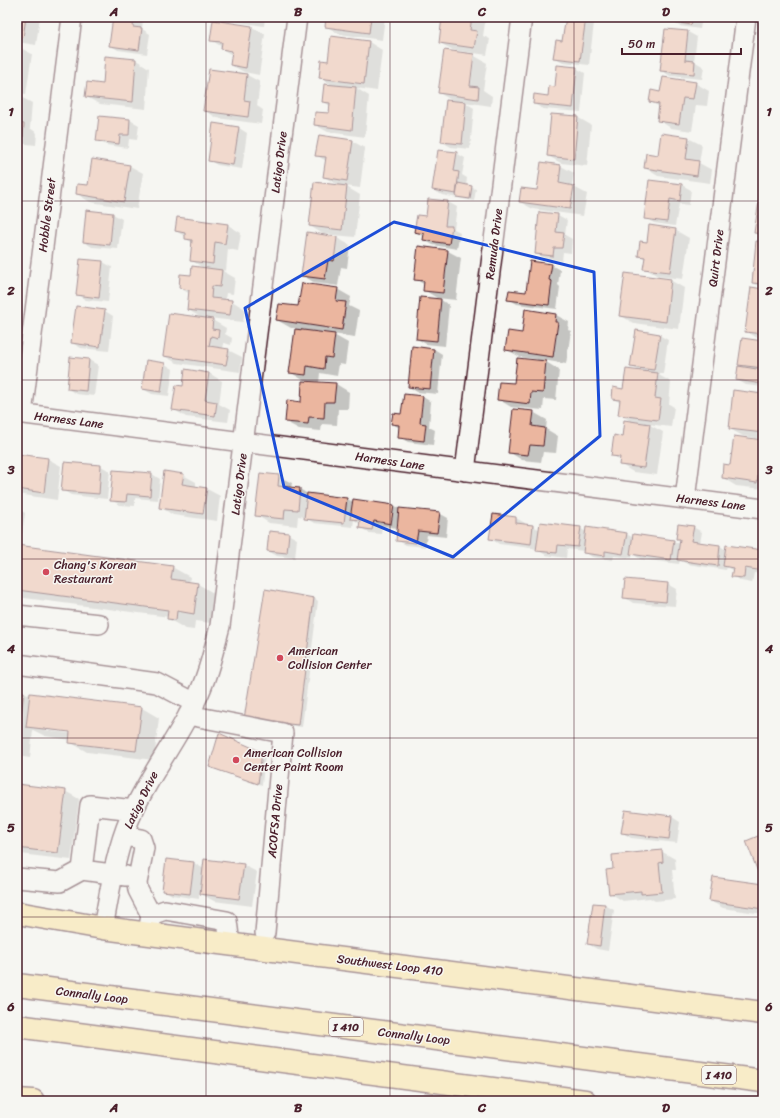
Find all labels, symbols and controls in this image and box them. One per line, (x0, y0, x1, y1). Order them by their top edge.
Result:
text: A (109, 0, 118, 23)
text: B (294, 0, 303, 23)
text: C (477, 0, 487, 23)
text: D (662, 0, 670, 23)
scale bar (622, 30, 741, 56)
text: 50 m (628, 33, 655, 55)
text: 1 (8, 100, 14, 123)
text: 1 (766, 100, 772, 123)
street label: Latigo Drive (264, 130, 294, 194)
street label: Hobble Street (32, 175, 63, 253)
street label: Remuda Drive (479, 207, 509, 281)
street label: Quirt Drive (702, 228, 730, 288)
text: 2 (6, 279, 15, 302)
text: 2 (764, 279, 773, 302)
street label: Harness Lane (33, 405, 105, 435)
street label: Harness Lane (354, 445, 426, 477)
street label: Latigo Drive (224, 452, 254, 516)
text: 3 (6, 458, 15, 481)
text: 3 (764, 458, 773, 481)
street label: Harness Lane (675, 487, 747, 517)
place label: Chang's Korean Restaurant (54, 554, 137, 590)
marker: Chang's Korean Restaurant (41, 567, 51, 577)
text: 4 (6, 637, 16, 660)
text: 4 (764, 637, 774, 660)
place label: American Collision Center (287, 640, 372, 676)
marker: American Collision Center (275, 653, 285, 663)
place label: American Collision Center Paint Room (243, 742, 344, 778)
marker: American Collision Center Paint Room (231, 755, 241, 765)
street label: Latigo Drive (117, 767, 165, 833)
street label: ACOFSA Drive (261, 783, 289, 860)
text: 5 (7, 816, 15, 839)
text: 5 (765, 816, 773, 839)
street label: Southwest Loop 410 (336, 948, 445, 982)
street label: Connally Loop (55, 980, 130, 1010)
text: 6 (6, 995, 15, 1018)
text: 6 (764, 995, 773, 1018)
road number: I 410 (329, 1018, 363, 1036)
street label: Connally Loop (377, 1021, 452, 1051)
road number: I 410 (702, 1066, 736, 1084)
text: A (109, 1096, 118, 1118)
text: B (294, 1096, 303, 1118)
text: C (477, 1096, 487, 1118)
text: D (662, 1096, 670, 1118)

